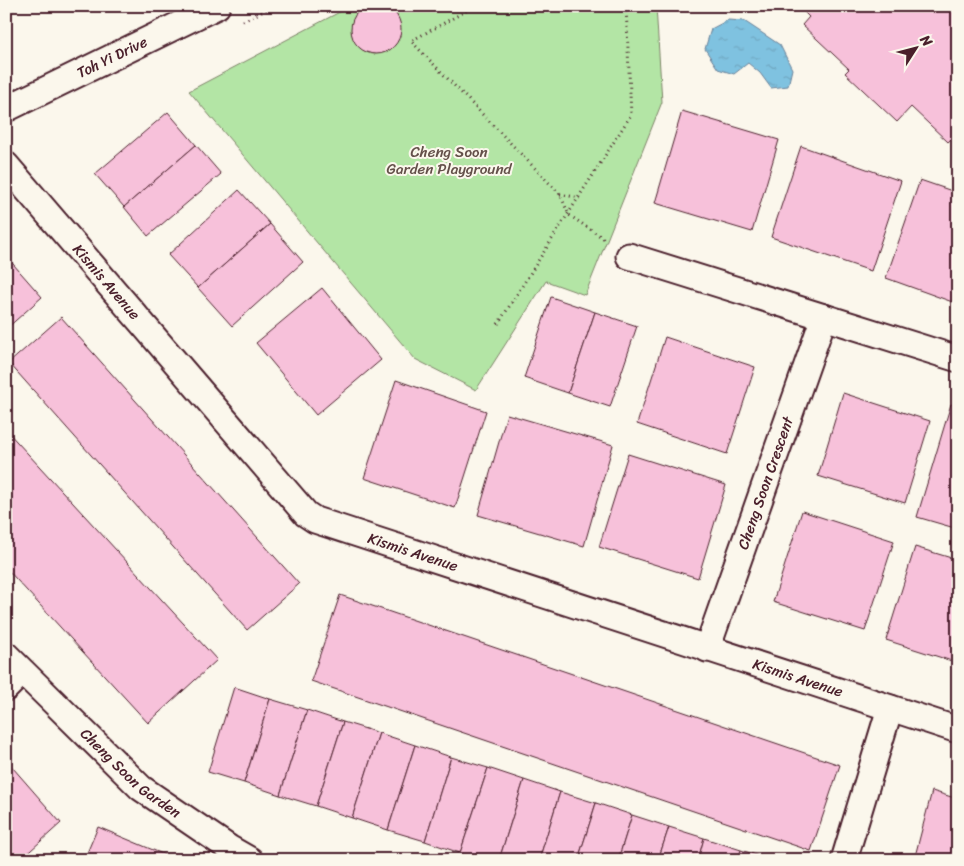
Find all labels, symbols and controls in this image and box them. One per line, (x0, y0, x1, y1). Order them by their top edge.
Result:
north arrow (892, 22, 942, 72)
street label: Toh Yi Drive (72, 29, 152, 86)
text: N (913, 29, 939, 52)
park label: Cheng Soon Garden Playground (387, 139, 512, 182)
street label: Kismis Avenue (66, 238, 147, 326)
street label: Cheng Soon Crescent (730, 412, 801, 553)
street label: Kismis Avenue (364, 525, 462, 579)
street label: Kismis Avenue (749, 651, 847, 705)
street label: Cheng Soon Garden (74, 722, 187, 825)

